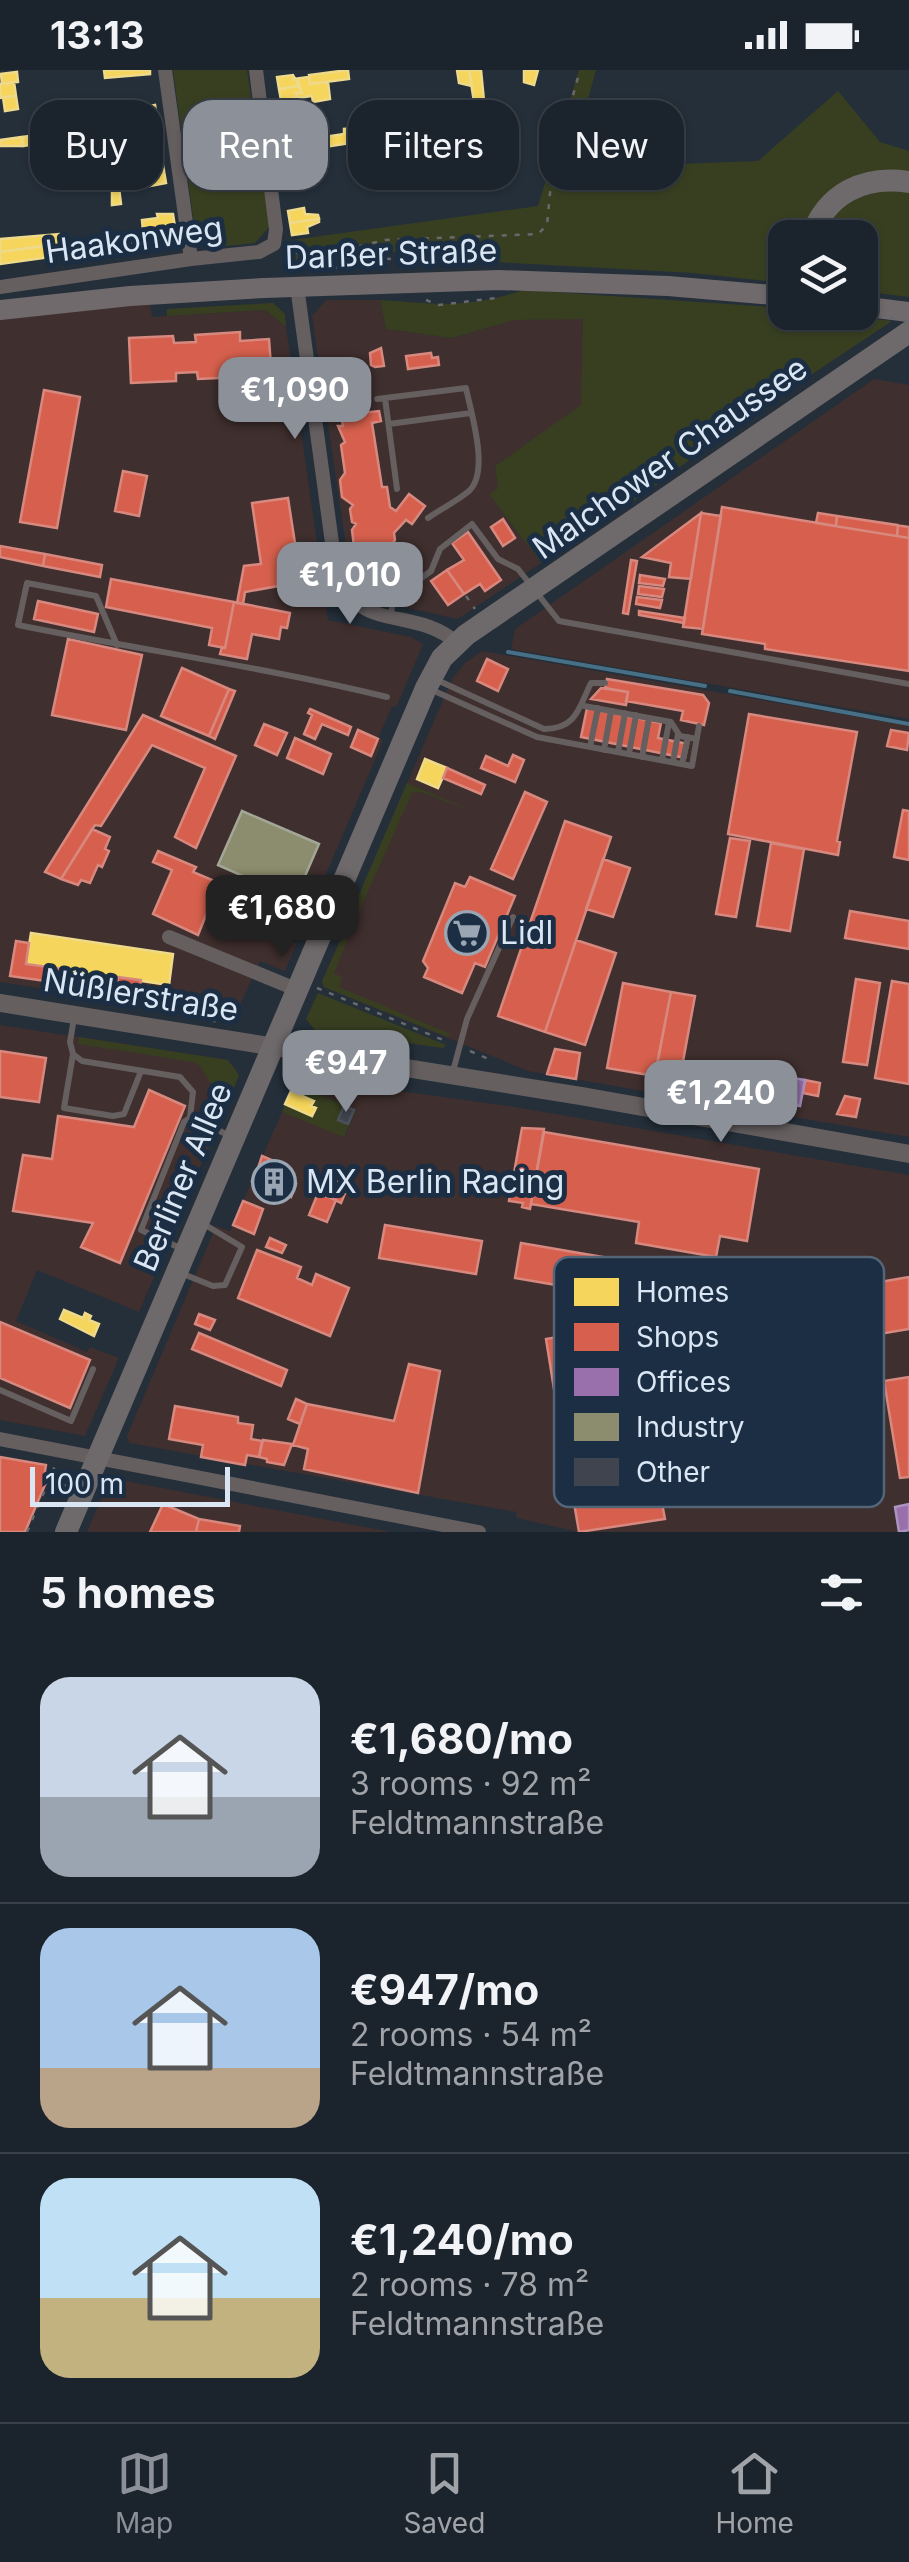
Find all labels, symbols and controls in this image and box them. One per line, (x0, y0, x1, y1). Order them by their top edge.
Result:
text: 13:13 (50, 12, 145, 58)
chip: Buy (30, 100, 163, 190)
chip: Rent (183, 100, 328, 190)
chip: Filters (348, 100, 519, 190)
chip: New (539, 100, 684, 190)
street label: Haakonweg (43, 208, 225, 271)
map controls (768, 220, 878, 330)
button: layers (768, 220, 878, 330)
street label: Darßer Straße (284, 230, 498, 277)
street label: Malchower Chaussee (525, 348, 814, 567)
pin: €1,090 (214, 357, 376, 442)
text: €1,090 (240, 370, 350, 409)
pin: €1,010 (269, 542, 431, 627)
text: €1,010 (299, 555, 401, 594)
pin: €1,680 (201, 875, 363, 960)
text: €1,680 (228, 888, 336, 927)
supermarket icon: Lidl (444, 910, 490, 956)
place label: Lidl (500, 913, 553, 952)
street label: Nüßlerstraße (41, 960, 241, 1029)
pin: €947 (287, 1030, 405, 1115)
text: €947 (305, 1043, 387, 1082)
pin: €1,240 (640, 1060, 802, 1145)
text: €1,240 (666, 1073, 776, 1112)
street label: Berliner Allee (125, 1077, 240, 1277)
building icon: MX Berlin Racing (251, 1159, 297, 1205)
place label: MX Berlin Racing (306, 1162, 564, 1201)
legend (554, 1257, 884, 1507)
text: Homes (636, 1275, 729, 1309)
text: Shops (636, 1320, 719, 1354)
text: Offices (636, 1365, 731, 1399)
text: Industry (636, 1410, 744, 1444)
text: Other (636, 1455, 710, 1489)
scale bar (30, 1462, 230, 1506)
text: 100 m (45, 1467, 124, 1501)
icon: filters (814, 1565, 869, 1620)
text: 5 homes (40, 1567, 216, 1618)
text: €1,680/mo (350, 1713, 573, 1764)
icon: home (120, 1717, 240, 1837)
text: 3 rooms · 92 m² (350, 1764, 591, 1803)
text: Feldtmannstraße (350, 1803, 604, 1842)
text: €947/mo (350, 1964, 539, 2015)
icon: home (120, 1968, 240, 2088)
text: 2 rooms · 54 m² (350, 2015, 592, 2054)
text: Feldtmannstraße (350, 2054, 604, 2093)
text: €1,240/mo (350, 2214, 574, 2265)
icon: home (120, 2218, 240, 2338)
text: 2 rooms · 78 m² (350, 2265, 589, 2304)
text: Feldtmannstraße (350, 2304, 604, 2343)
tab: Map (115, 2446, 173, 2540)
tab: Saved (403, 2446, 485, 2540)
tab: Home (715, 2446, 794, 2540)

